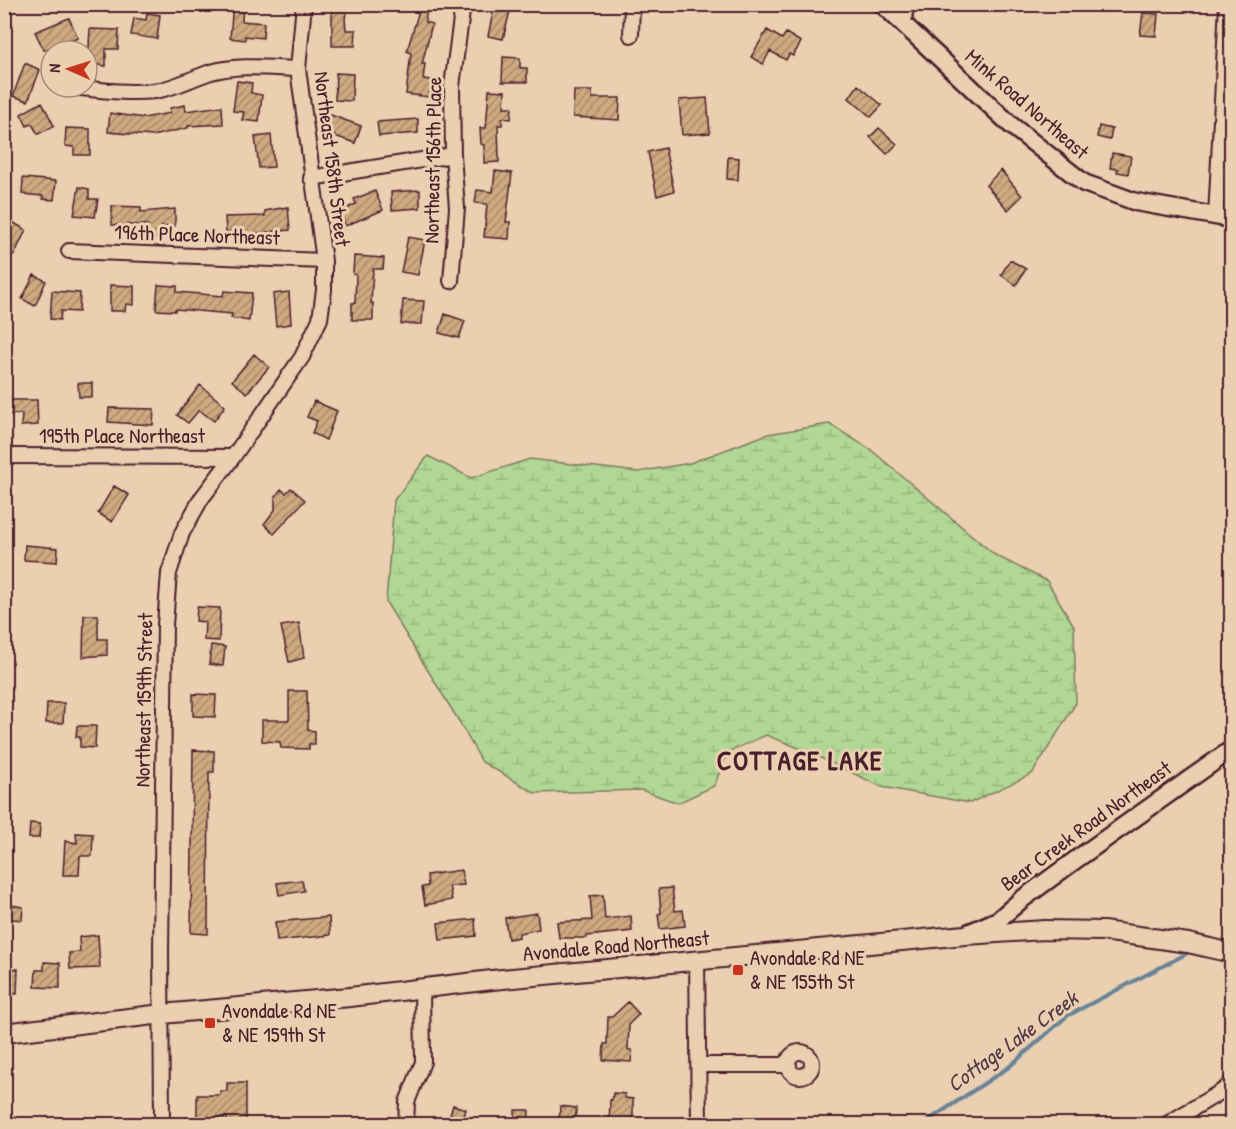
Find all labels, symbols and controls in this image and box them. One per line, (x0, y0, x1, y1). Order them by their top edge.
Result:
north arrow (39, 39, 99, 99)
street label: Mink Road Northeast (959, 42, 1096, 166)
text: N (43, 63, 65, 73)
street label: Northeast 158th Street (307, 70, 358, 249)
street label: Northeast 156th Place (417, 76, 448, 244)
street label: 196th Place Northeast (114, 217, 281, 252)
street label: 195th Place Northeast (39, 421, 206, 450)
street label: Northeast 159th Street (127, 612, 160, 787)
district label: COTTAGE LAKE (717, 742, 883, 778)
street label: Bear Creek Road Northeast (994, 753, 1178, 898)
street label: Avondale Road Northeast (522, 923, 711, 968)
place label: Avondale Rd NE & NE 155th St (750, 943, 865, 996)
marker: Avondale Rd NE & NE 155th St (731, 963, 745, 977)
water label: Cottage Lake Creek (940, 982, 1085, 1099)
place label: Avondale Rd NE & NE 159th St (222, 996, 337, 1049)
marker: Avondale Rd NE & NE 159th St (203, 1016, 217, 1030)

